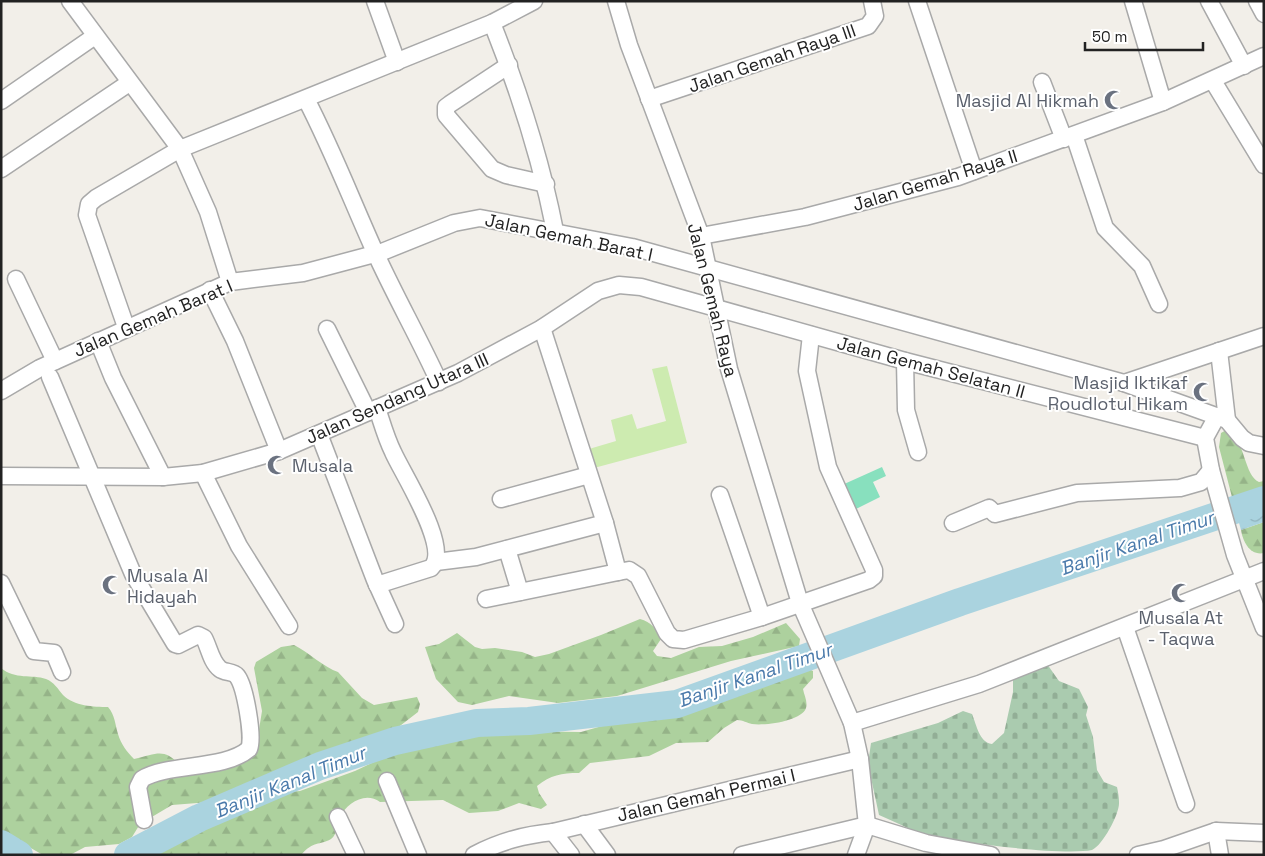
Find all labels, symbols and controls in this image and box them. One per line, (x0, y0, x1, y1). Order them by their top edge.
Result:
street label: Jalan Gemah Raya III (685, 19, 859, 97)
scale bar (1085, 20, 1202, 52)
text: 50 m (1092, 27, 1127, 46)
place label: Masjid Al Hikmah (956, 89, 1099, 112)
mosque icon: Masjid Al Hikmah (1103, 89, 1125, 111)
street label: Jalan Gemah Raya II (850, 144, 1020, 216)
street label: Jalan Gemah Barat I (483, 208, 655, 266)
street label: Jalan Gemah Raya (683, 221, 743, 379)
street label: Jalan Gemah Barat I (70, 274, 236, 362)
street label: Jalan Gemah Selatan II (834, 331, 1028, 403)
street label: Jalan Sendang Utara III (302, 347, 492, 449)
place label: Masjid Iktikaf Roudlotul Hikam (1048, 371, 1188, 415)
mosque icon: Masjid Iktikaf Roudlotul Hikam (1192, 381, 1214, 403)
mosque icon: Musala (266, 454, 288, 476)
place label: Musala (292, 454, 353, 477)
water label: Banjir Kanal Timur (1057, 504, 1219, 581)
place label: Musala Al Hidayah (127, 564, 208, 608)
mosque icon: Musala Al Hidayah (101, 574, 123, 596)
mosque icon: Musala At - Taqwa (1170, 582, 1192, 604)
place label: Musala At - Taqwa (1139, 606, 1223, 650)
water label: Banjir Kanal Timur (675, 636, 837, 713)
water label: Banjir Kanal Timur (211, 740, 371, 824)
street label: Jalan Gemah Permai I (615, 763, 797, 827)

